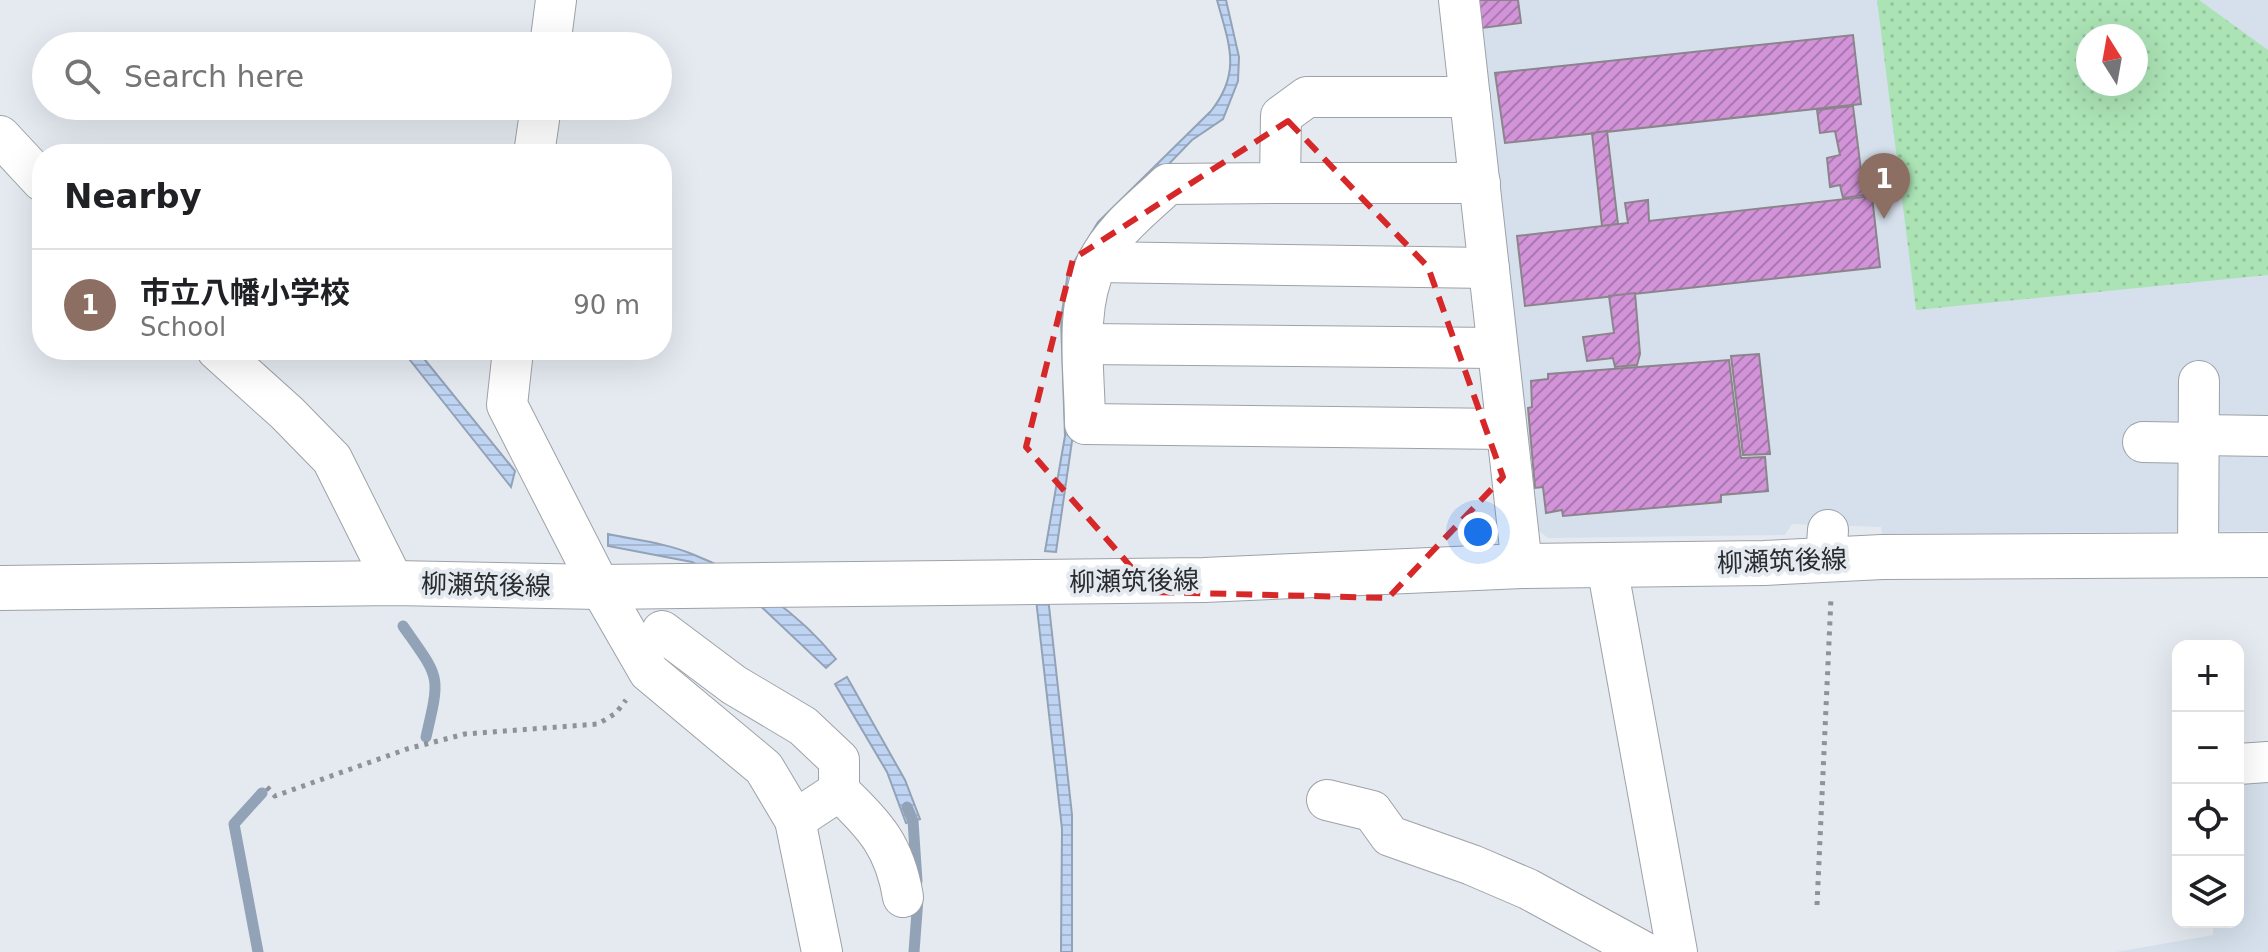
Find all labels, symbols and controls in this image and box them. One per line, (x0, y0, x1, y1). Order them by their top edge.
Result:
north arrow (2076, 24, 2148, 96)
search box (32, 32, 672, 120)
icon: search (60, 54, 104, 98)
text: Search here (124, 59, 304, 94)
pin: 1 (1858, 153, 1910, 219)
text: Nearby (64, 176, 202, 216)
text: 市立八幡小学校 (140, 275, 350, 310)
text: 1 (81, 290, 99, 320)
text: 90 m (573, 290, 640, 320)
text: School (140, 312, 226, 342)
your location (1458, 512, 1498, 552)
street label: 柳瀬筑後線 (1717, 544, 1847, 578)
street label: 柳瀬筑後線 (1069, 565, 1199, 597)
street label: 柳瀬筑後線 (421, 569, 551, 601)
map controls (2172, 640, 2244, 928)
button: + (2172, 640, 2244, 712)
button: − (2172, 712, 2244, 784)
button: locate (2172, 784, 2244, 856)
button: layers (2172, 856, 2244, 928)

